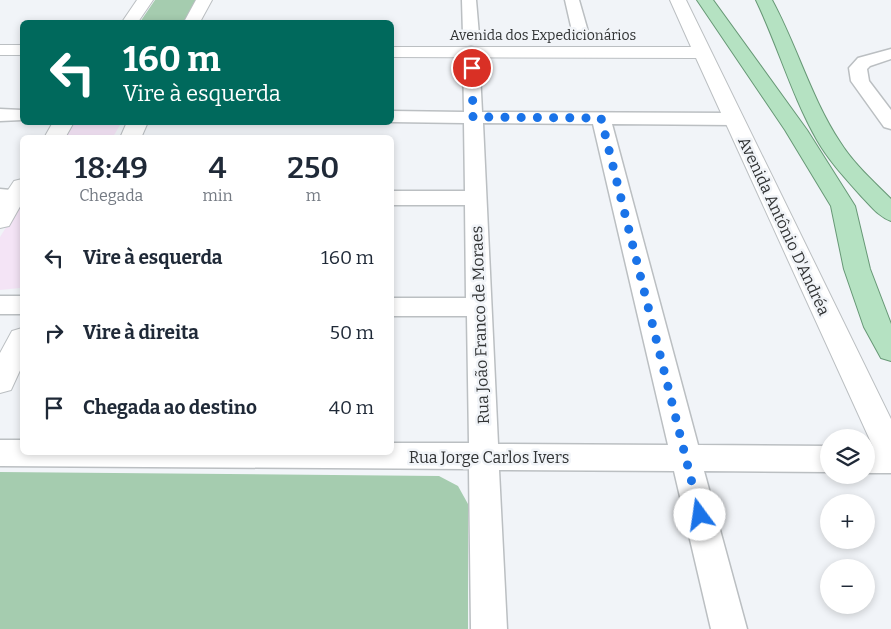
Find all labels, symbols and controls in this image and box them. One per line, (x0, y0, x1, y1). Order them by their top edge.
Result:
street label: Avenida dos Expedicionários (450, 27, 636, 44)
text: 160 m (123, 38, 221, 80)
icon: left (40, 40, 105, 105)
pin (451, 47, 493, 89)
icon: arrive (458, 54, 486, 82)
text: Vire à esquerda (123, 80, 281, 107)
street label: Avenida Antônio D'Andréa (734, 134, 834, 319)
text: 18:49 (75, 150, 148, 186)
text: 4 (209, 150, 227, 186)
text: 250 (287, 150, 339, 186)
text: Chegada (79, 186, 143, 205)
text: min (202, 186, 233, 205)
text: m (306, 186, 321, 205)
street label: Rua João Franco de Moraes (467, 226, 493, 424)
icon: left (40, 244, 68, 272)
text: Vire à esquerda (83, 246, 222, 269)
text: 160 m (321, 246, 374, 269)
icon: right (40, 319, 68, 347)
text: Vire à direita (83, 321, 199, 344)
text: 50 m (330, 321, 374, 344)
icon: arrive (40, 394, 68, 422)
text: Chegada ao destino (83, 396, 257, 419)
text: 40 m (329, 396, 374, 419)
map controls (820, 429, 875, 614)
button: layers (820, 429, 875, 484)
street label: Rua Jorge Carlos Ivers (409, 448, 569, 467)
position arrow (673, 488, 725, 540)
button: + (820, 494, 875, 549)
button: − (820, 559, 875, 614)

